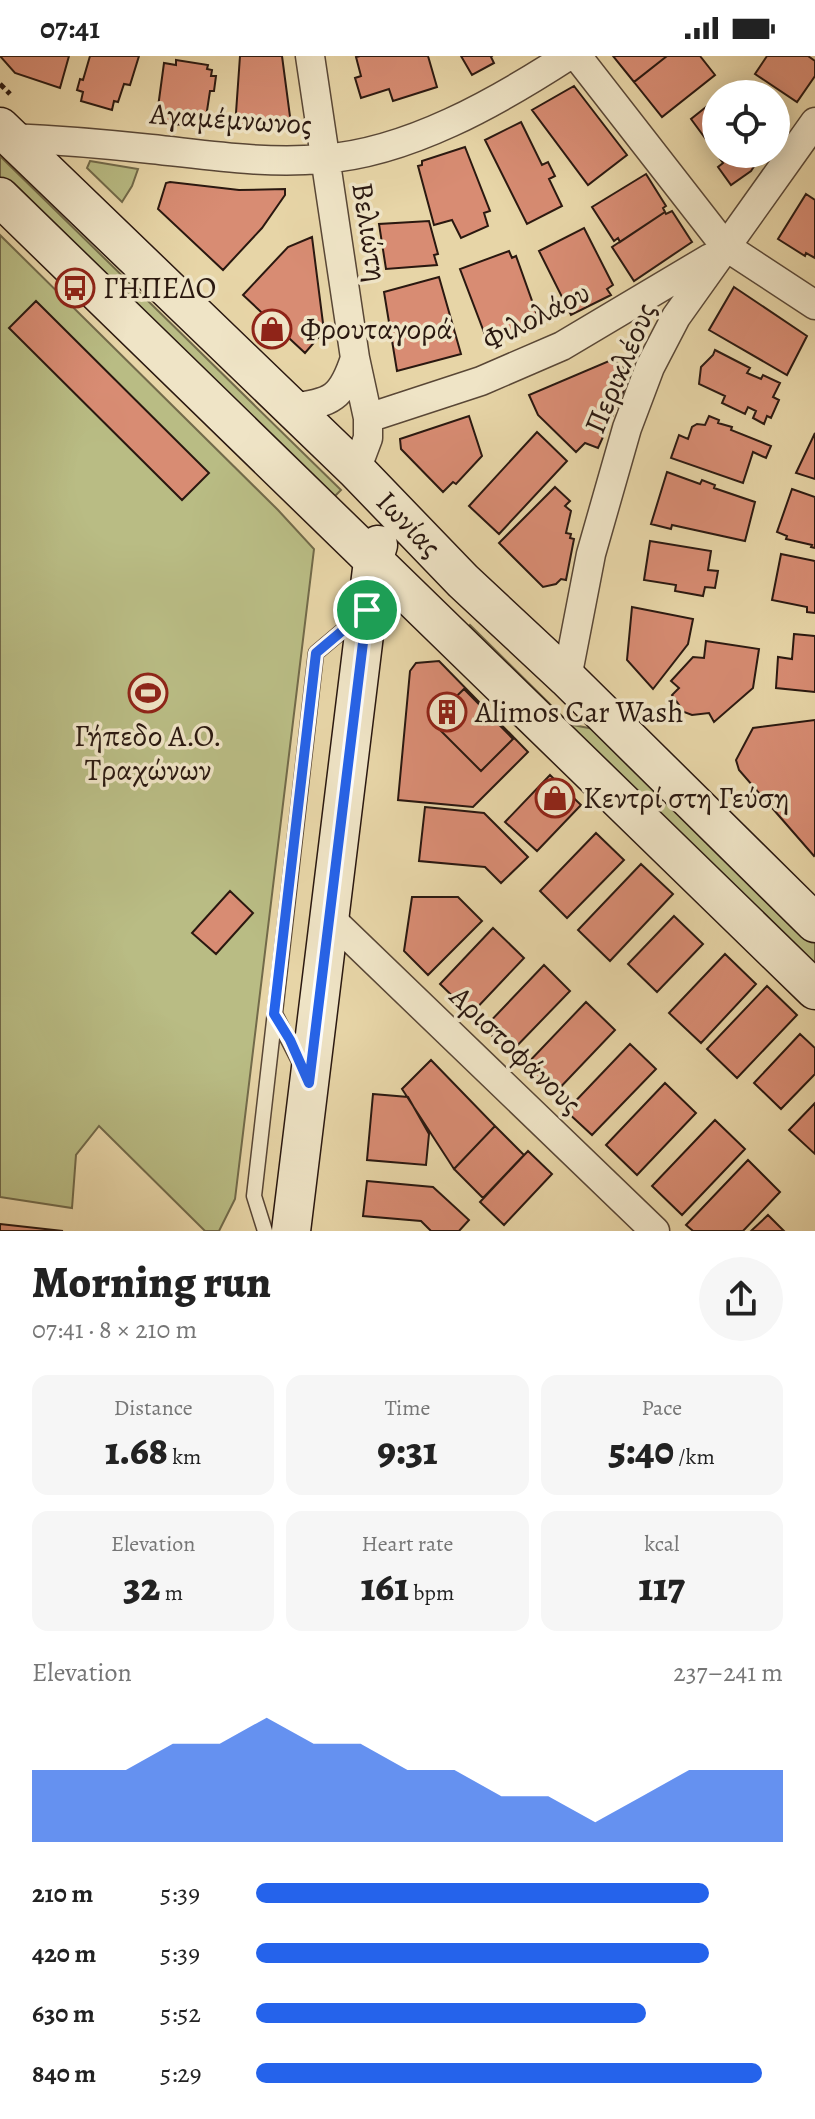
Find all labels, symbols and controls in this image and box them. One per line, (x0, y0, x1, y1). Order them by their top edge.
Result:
text: 07:41 (40, 8, 100, 48)
map controls (702, 80, 790, 168)
button: locate (702, 80, 790, 168)
street label: Αγαμέμνωνος (148, 93, 313, 145)
street label: Βελιώτη (342, 180, 398, 284)
bus stop icon: ΓΗΠΕΔΟ (54, 267, 96, 309)
place label: ΓΗΠΕΔΟ (103, 268, 216, 308)
street label: Φιλολάου (475, 272, 597, 360)
street label: Περικλέους (575, 296, 665, 440)
shop icon: Φρουταγορά (251, 308, 293, 350)
place label: Φρουταγορά (300, 309, 453, 349)
street label: Ιωνίας (368, 482, 450, 566)
pin (333, 576, 401, 644)
icon: arrive (345, 588, 389, 632)
sports icon: Γήπεδο Α.Ο. Τραχώνων (127, 672, 169, 714)
building icon: Alimos Car Wash (426, 691, 468, 733)
place label: Alimos Car Wash (474, 692, 683, 732)
place label: Γήπεδο Α.Ο. Τραχώνων (74, 716, 222, 790)
shop icon: Κεντρί στη Γεύση (534, 777, 576, 819)
place label: Κεντρί στη Γεύση (583, 778, 789, 818)
street label: Αριστοφάνους (441, 976, 591, 1123)
text: Morning run (32, 1252, 271, 1312)
button: share (699, 1257, 783, 1341)
text: 07:41 · 8 × 210 m (32, 1312, 197, 1347)
text: Distance (114, 1393, 193, 1423)
text: Time (385, 1393, 430, 1423)
text: Pace (641, 1393, 682, 1423)
text: 1.68 (105, 1423, 168, 1478)
text: 9:31 (377, 1423, 438, 1478)
text: 5:40 (609, 1423, 674, 1478)
text: km (168, 1442, 201, 1472)
text: /km (674, 1442, 715, 1472)
text: Elevation (111, 1529, 195, 1559)
text: Heart rate (362, 1529, 453, 1559)
text: kcal (644, 1529, 679, 1559)
text: 32 (123, 1559, 160, 1614)
text: 161 (361, 1559, 409, 1614)
text: 117 (639, 1559, 685, 1614)
text: m (160, 1578, 183, 1608)
text: bpm (409, 1578, 454, 1608)
text: Elevation (32, 1655, 132, 1690)
text: 237–241 m (673, 1655, 783, 1690)
text: 210 m (32, 1876, 93, 1911)
text: 5:39 (160, 1876, 200, 1911)
text: 420 m (32, 1936, 96, 1971)
text: 5:39 (160, 1936, 200, 1971)
text: 630 m (32, 1996, 95, 2031)
text: 5:52 (160, 1996, 201, 2031)
text: 840 m (32, 2056, 96, 2091)
text: 5:29 (160, 2056, 202, 2091)

